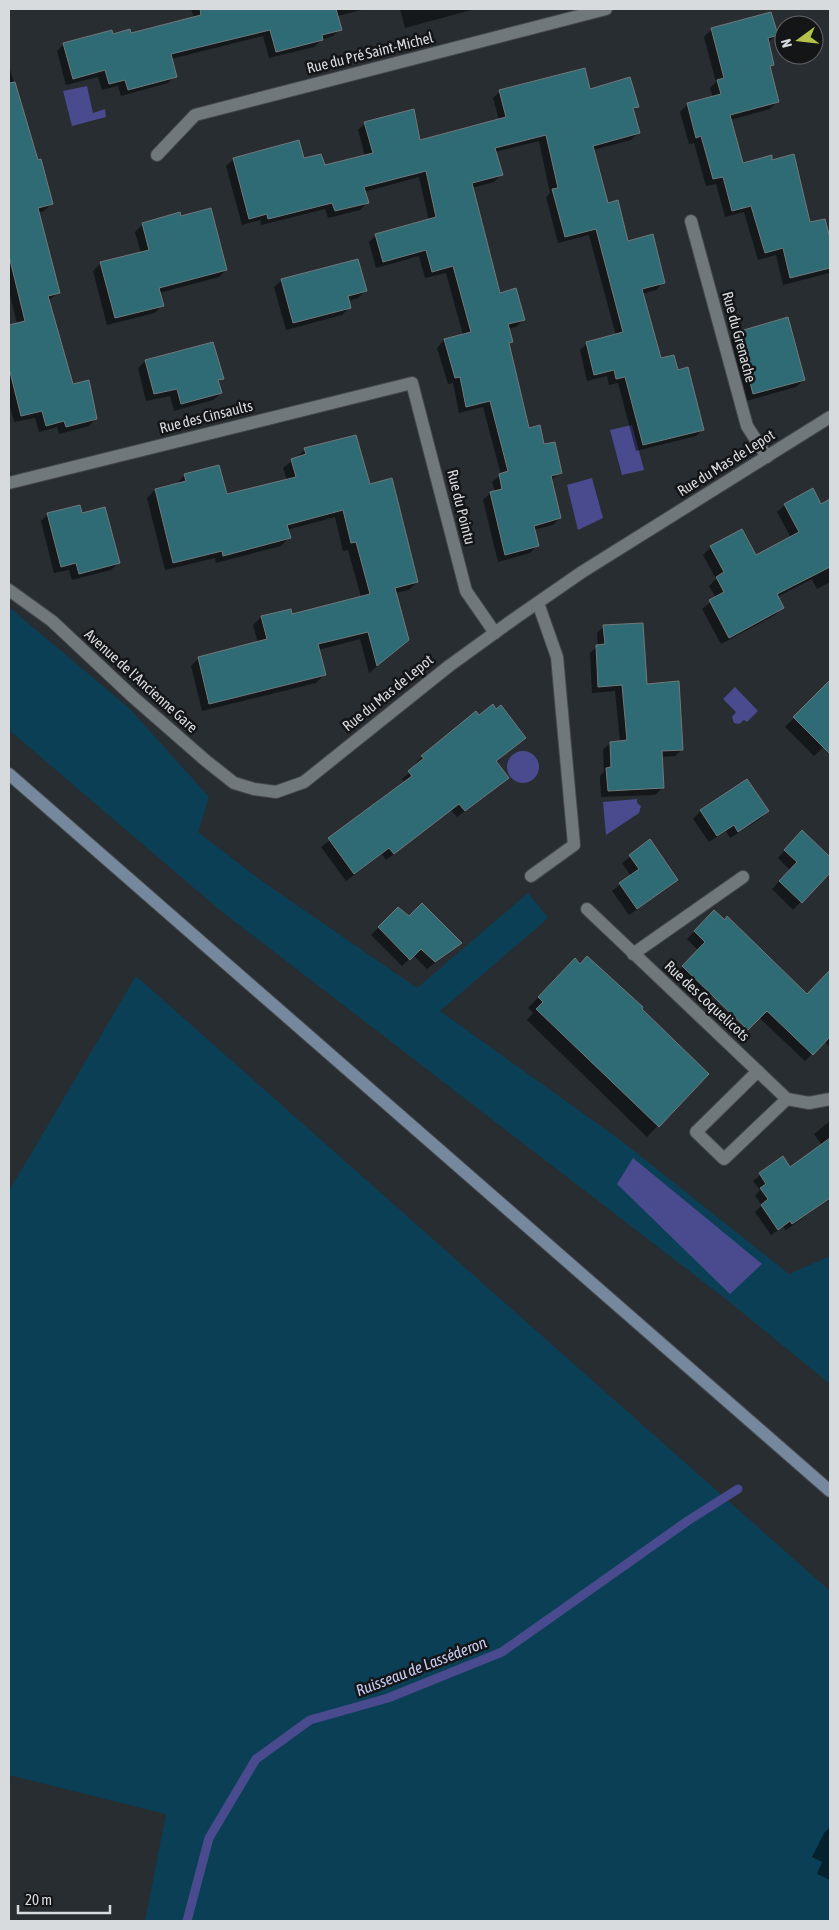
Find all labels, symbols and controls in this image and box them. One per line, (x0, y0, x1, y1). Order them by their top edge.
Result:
north arrow (774, 15, 824, 65)
street label: Rue du Pré Saint-Michel (305, 29, 435, 76)
text: N (778, 37, 795, 49)
street label: Rue du Grenache (719, 290, 760, 384)
street label: Rue des Cinsaults (158, 397, 254, 436)
street label: Rue du Mas de Lepot (674, 426, 778, 499)
street label: Rue du Pointu (444, 468, 479, 546)
street label: Avenue de l'Ancienne Gare (81, 625, 201, 736)
street label: Rue du Mas de Lepot (339, 651, 436, 734)
street label: Rue des Coquelicots (662, 957, 753, 1044)
water label: Ruisseau de Lasséderon (353, 1633, 489, 1699)
scale bar (18, 1882, 110, 1914)
text: 20 m (25, 1891, 52, 1908)

